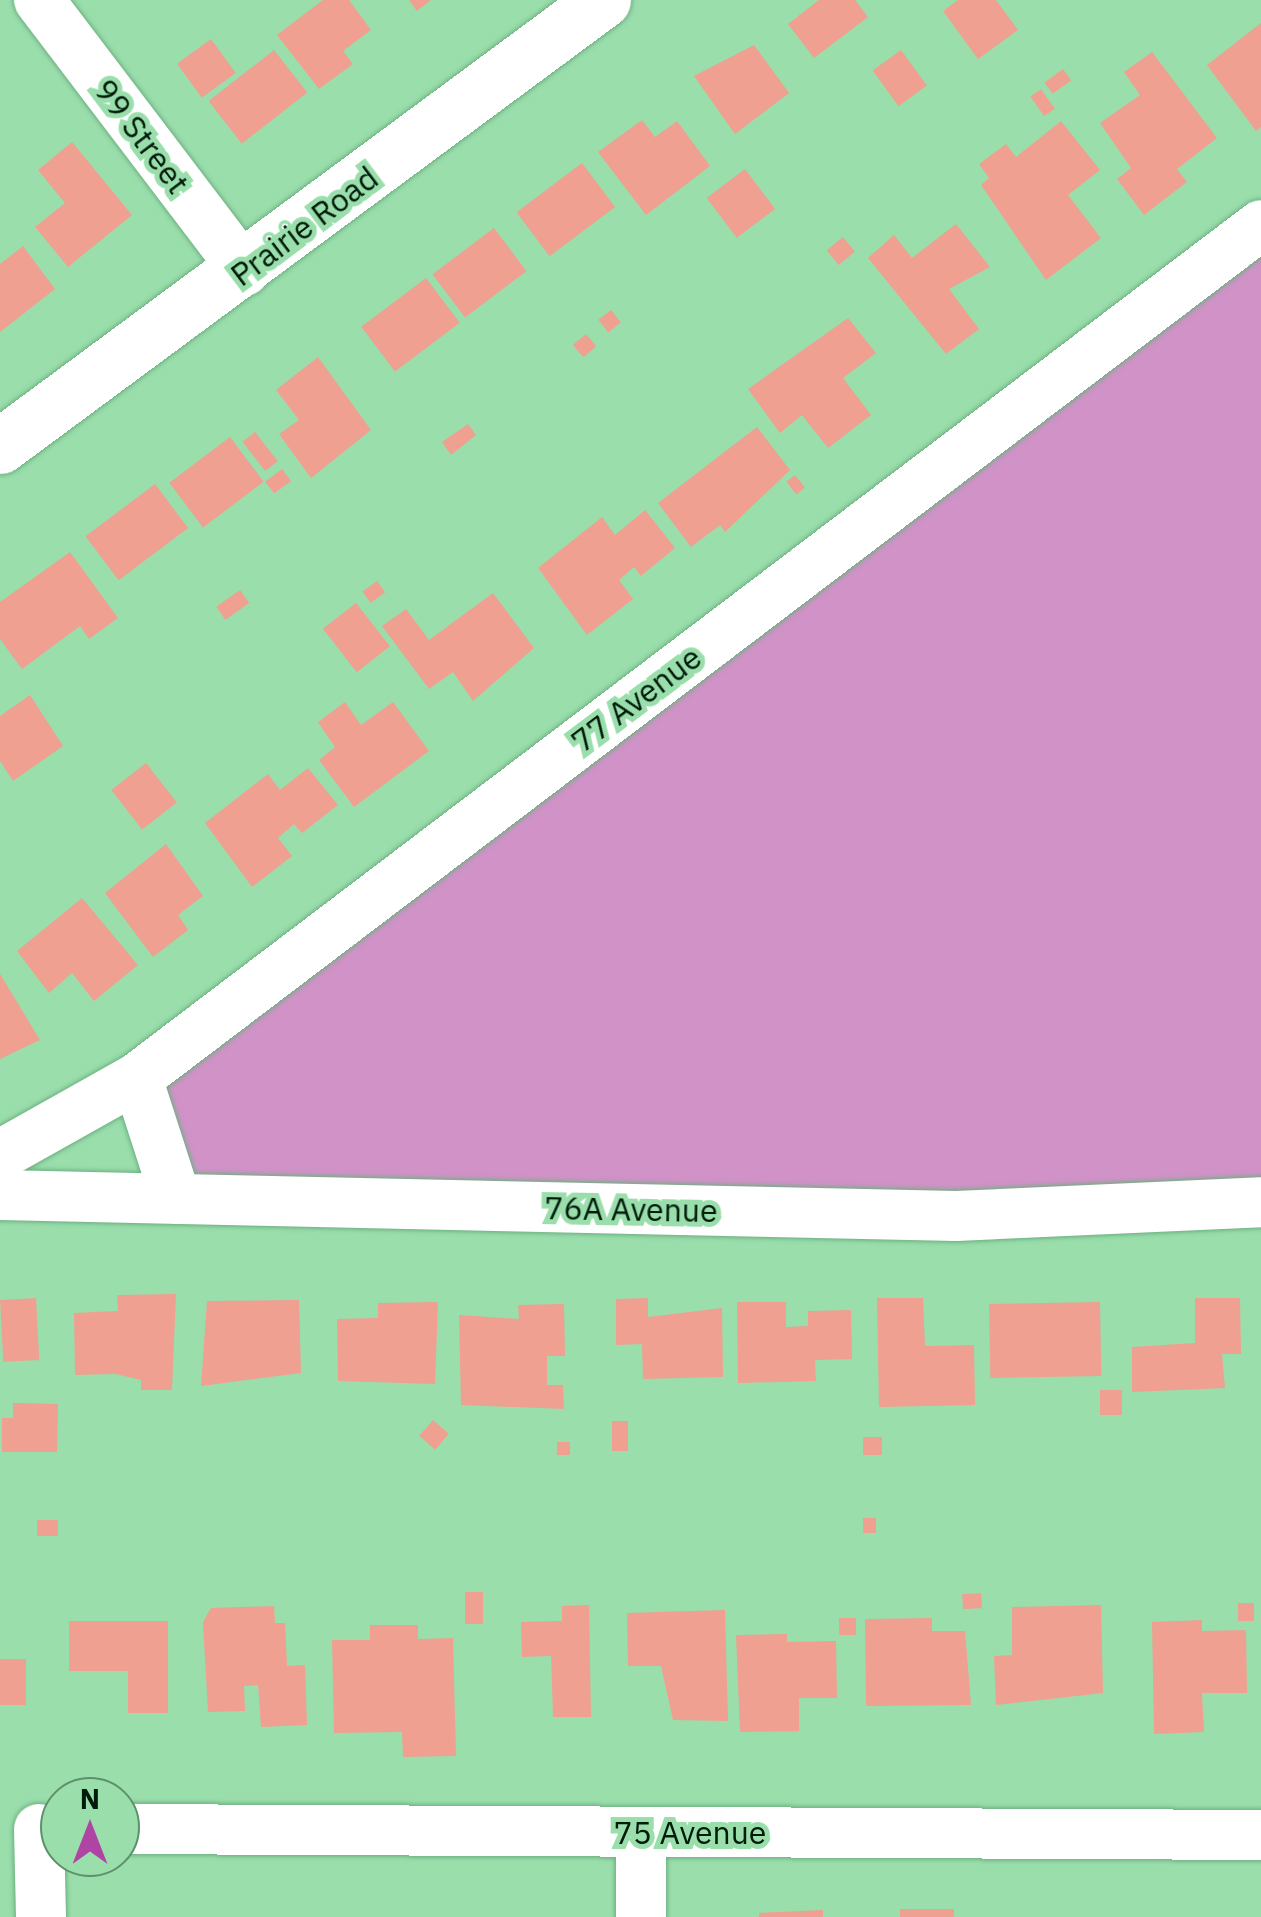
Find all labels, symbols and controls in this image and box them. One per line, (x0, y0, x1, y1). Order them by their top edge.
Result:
street label: 99 Street (86, 71, 198, 201)
street label: Prairie Road (223, 158, 385, 294)
street label: 77 Avenue (563, 638, 709, 760)
street label: 76A Avenue (544, 1188, 718, 1230)
north arrow (40, 1777, 140, 1877)
text: N (80, 1780, 100, 1817)
street label: 75 Avenue (614, 1813, 766, 1851)

